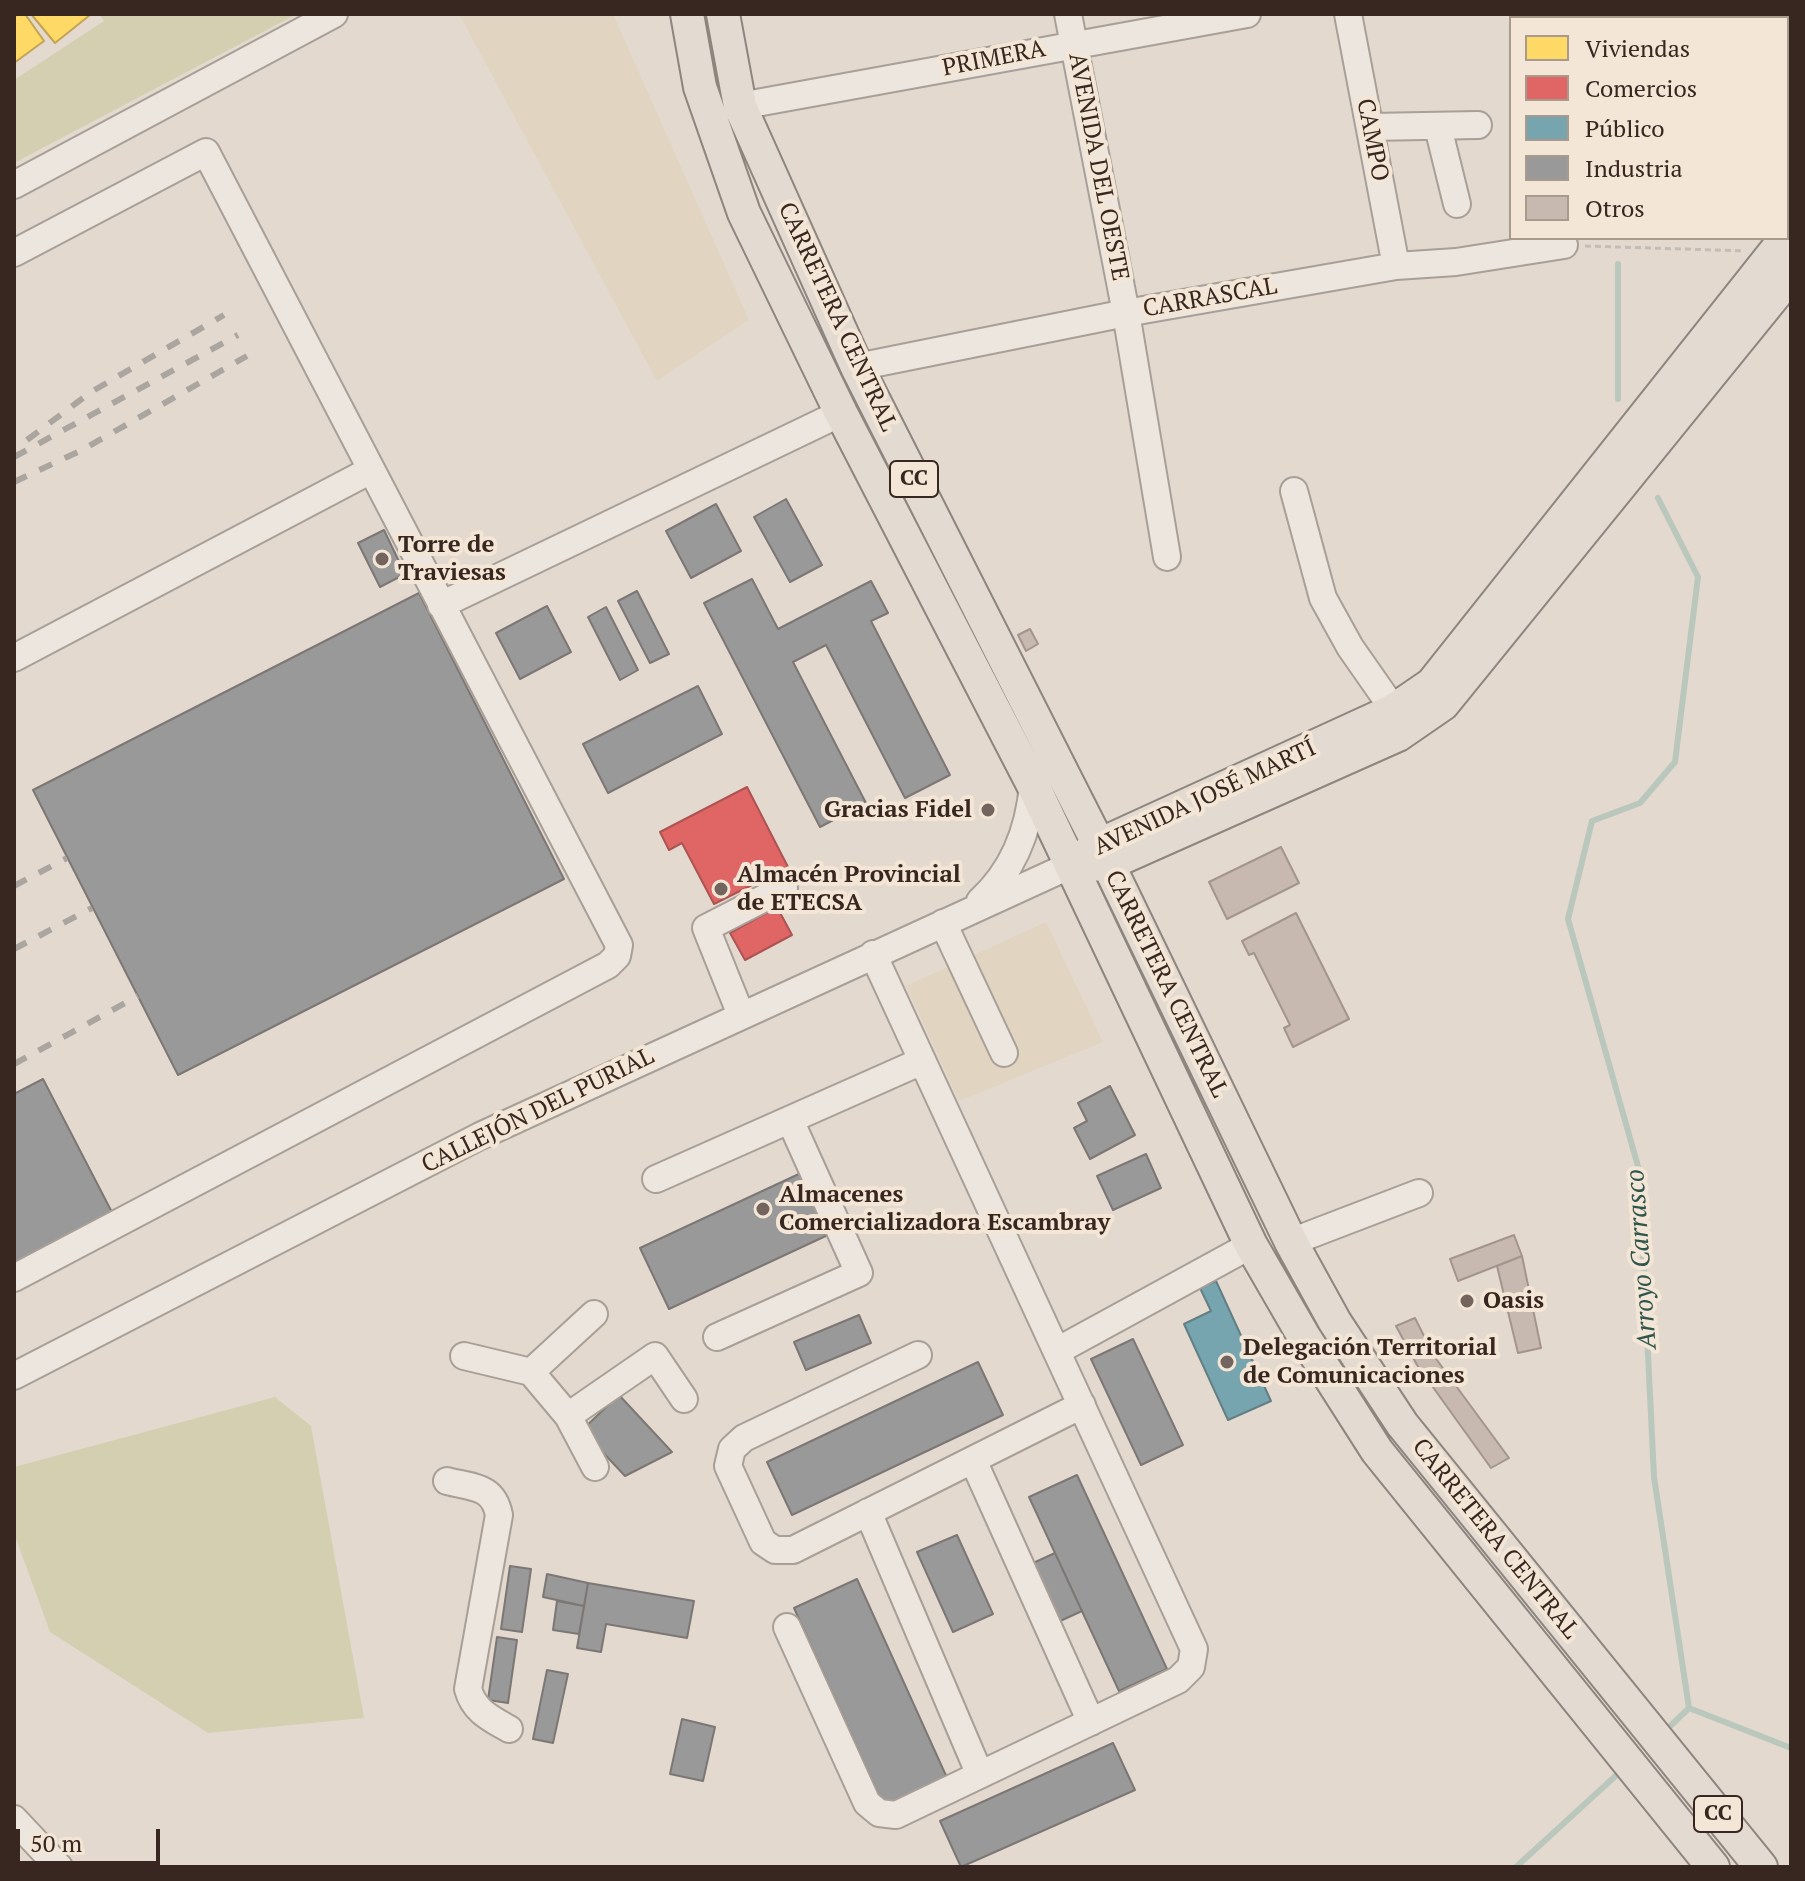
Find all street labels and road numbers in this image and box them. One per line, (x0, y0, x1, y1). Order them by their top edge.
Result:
street label: PRIMERA (940, 35, 1048, 83)
street label: AVENIDA DEL OESTE (1062, 51, 1134, 283)
street label: CAMPO (1350, 96, 1394, 184)
street label: CARRETERA CENTRAL (771, 198, 903, 436)
street label: CARRASCAL (1141, 272, 1279, 324)
road number: CC (890, 461, 938, 497)
street label: AVENIDA JOSÉ MARTÍ (1089, 734, 1321, 862)
street label: CARRETERA CENTRAL (1099, 866, 1233, 1102)
street label: CALLEJÓN DEL PURIAL (417, 1042, 659, 1180)
street label: CARRETERA CENTRAL (1406, 1433, 1584, 1645)
road number: CC (1694, 1796, 1742, 1832)

